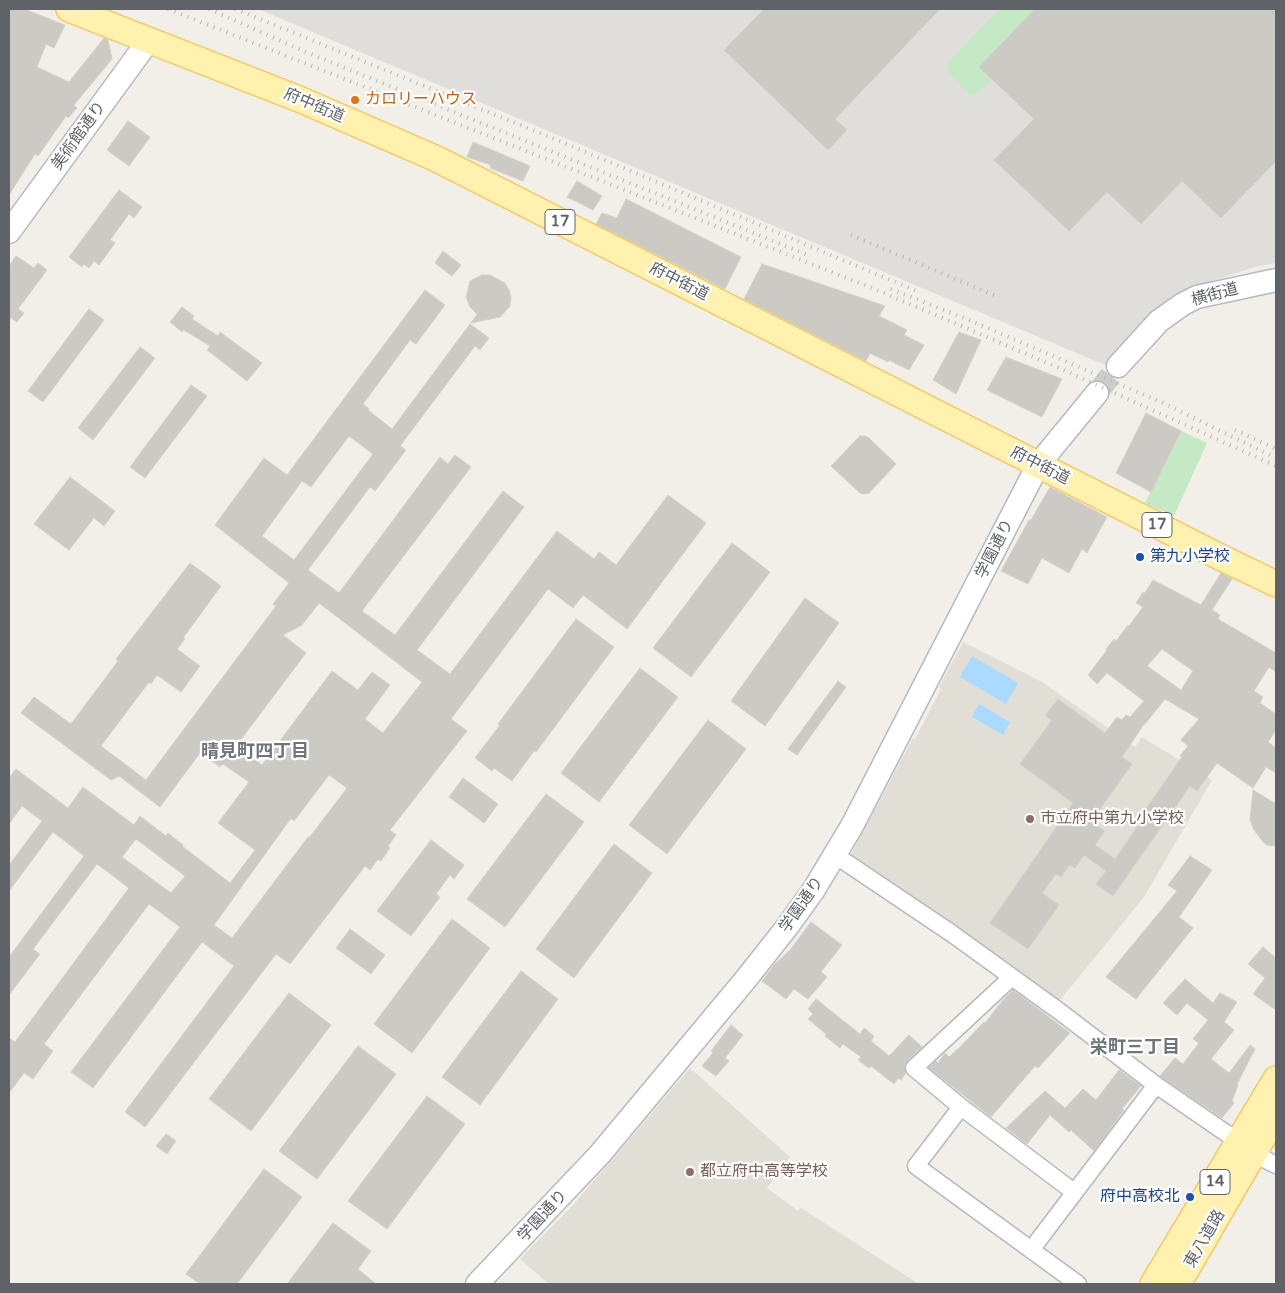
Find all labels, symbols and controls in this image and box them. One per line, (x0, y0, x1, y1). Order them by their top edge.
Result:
street label: 府中街道 (281, 85, 347, 127)
place label: カロリーハウス (365, 90, 477, 110)
marker: カロリーハウス (349, 94, 361, 106)
street label: 美術館通り (48, 98, 110, 174)
road number: 17 (545, 210, 575, 234)
street label: 府中街道 (646, 259, 712, 305)
street label: 横街道 (1189, 280, 1241, 310)
street label: 府中街道 (1007, 443, 1073, 489)
road number: 17 (1142, 512, 1172, 538)
street label: 学園通り (972, 516, 1018, 582)
place label: 第九小学校 (1150, 547, 1230, 567)
marker: 第九小学校 (1134, 551, 1146, 563)
district label: 晴見町四丁目 (201, 741, 309, 763)
place label: 市立府中第九小学校 (1040, 809, 1184, 829)
marker: 市立府中第九小学校 (1024, 813, 1036, 825)
street label: 学園通り (776, 873, 828, 937)
district label: 栄町三丁目 (1090, 1037, 1180, 1059)
place label: 都立府中高等学校 (700, 1162, 828, 1182)
marker: 都立府中高等学校 (684, 1166, 696, 1178)
road number: 14 (1200, 1170, 1230, 1194)
street label: 学園通り (514, 1186, 572, 1246)
place label: 府中高校北 (1100, 1187, 1180, 1207)
marker: 府中高校北 (1184, 1191, 1196, 1203)
street label: 東八道路 (1181, 1206, 1229, 1272)

